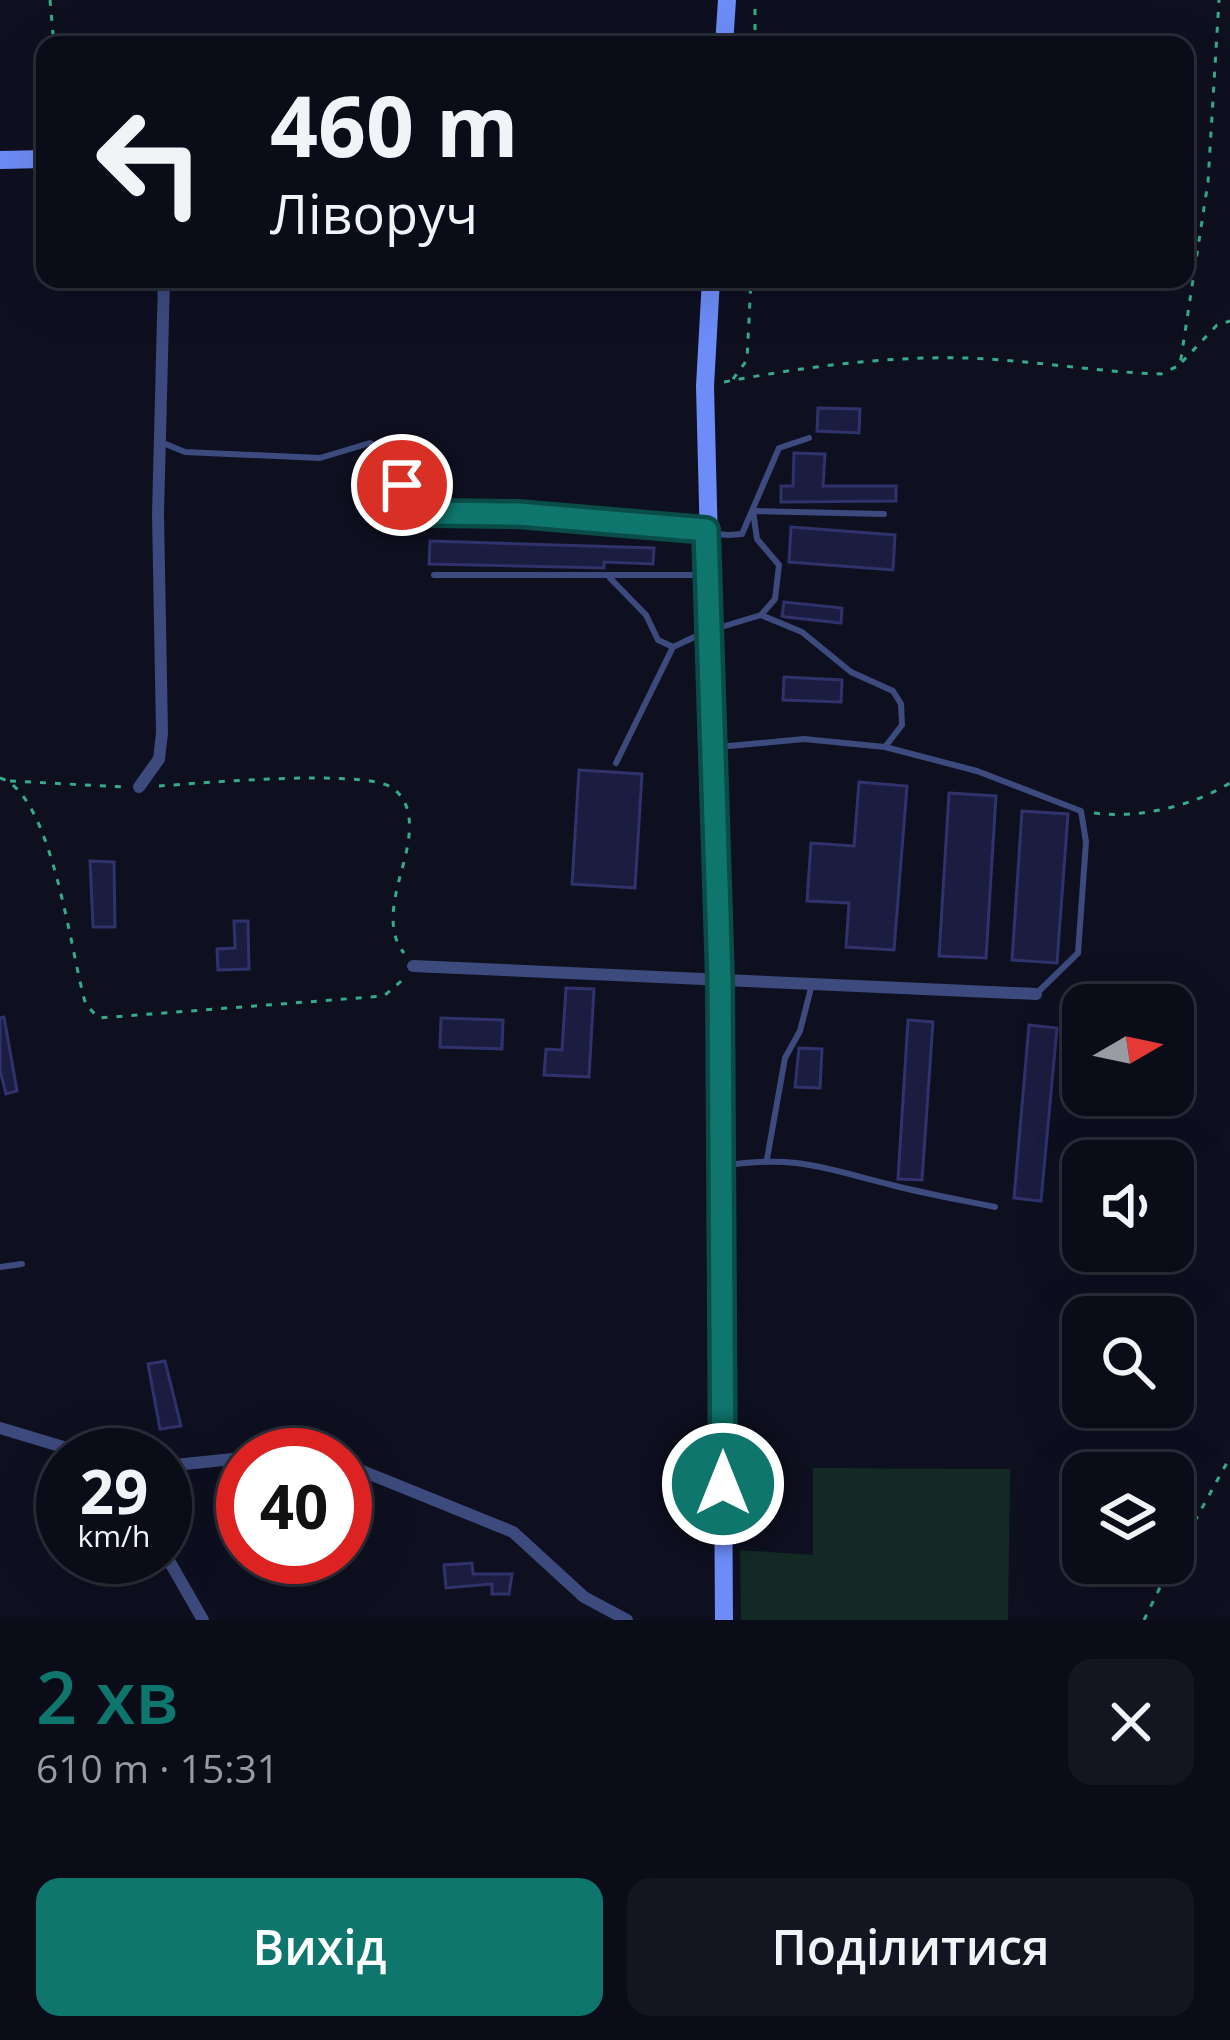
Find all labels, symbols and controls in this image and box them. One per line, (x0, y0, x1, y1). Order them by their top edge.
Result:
text: 460 m (270, 67, 518, 182)
icon: left (72, 84, 228, 240)
text: Ліворуч (270, 176, 478, 250)
pin (351, 434, 453, 536)
icon: arrive (369, 452, 435, 518)
north arrow (1062, 984, 1194, 1116)
map controls (1062, 984, 1194, 1584)
button: sound (1062, 1140, 1194, 1272)
button: search (1062, 1296, 1194, 1428)
position arrow (660, 1421, 786, 1547)
speed limit sign: 40 (216, 1428, 372, 1584)
text: 29 (80, 1450, 148, 1532)
button: layers (1062, 1452, 1194, 1584)
text: km/h (78, 1515, 150, 1556)
text: 2 хв (36, 1647, 179, 1745)
button: close (1068, 1659, 1194, 1785)
text: 610 m · 15:31 (36, 1741, 279, 1794)
button: Вихід (36, 1878, 603, 2016)
button: Поділитися (627, 1878, 1194, 2016)

